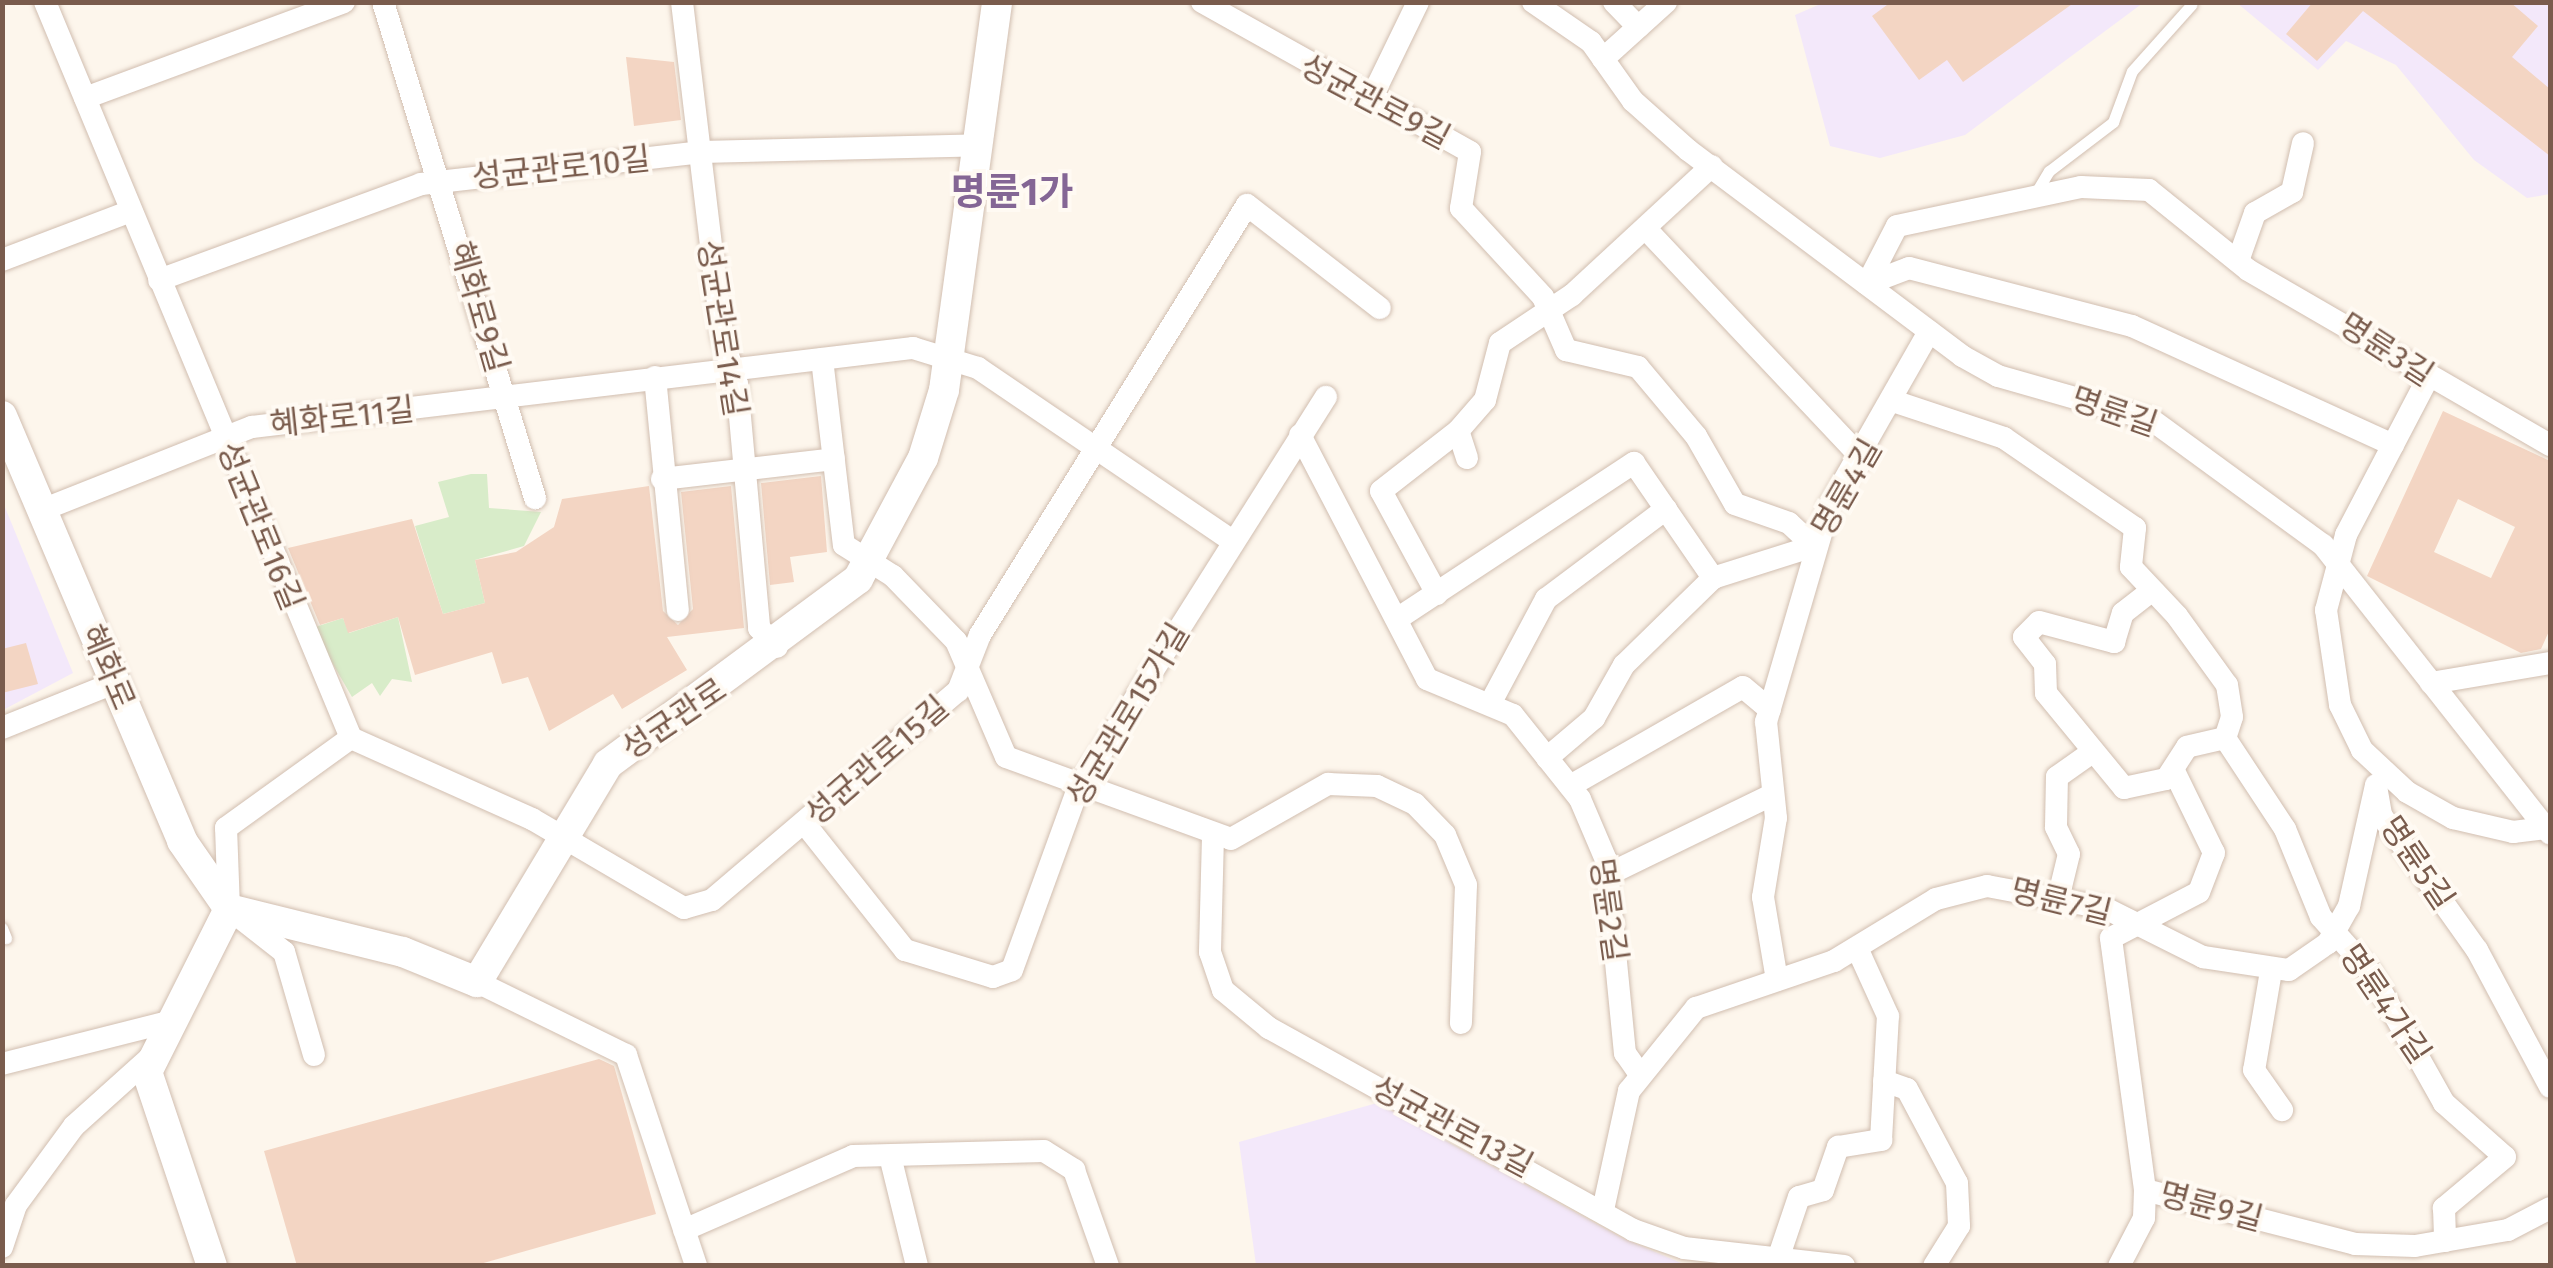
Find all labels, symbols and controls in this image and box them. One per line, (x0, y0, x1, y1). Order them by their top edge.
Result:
street label: 성균관로9길 (1294, 47, 1456, 157)
street label: 성균관로10길 (470, 140, 652, 196)
district label: 명륜1가 (951, 170, 1073, 216)
street label: 혜화로9길 (442, 237, 516, 377)
street label: 성균관로14길 (689, 237, 755, 419)
street label: 명륜3길 (2332, 305, 2440, 395)
street label: 명륜길 (2066, 379, 2162, 445)
street label: 혜화로11길 (268, 390, 416, 444)
street label: 명륜4길 (1804, 433, 1890, 543)
street label: 성균관로16길 (209, 436, 311, 616)
street label: 성균관로15가길 (1058, 617, 1198, 813)
street label: 혜화로 (73, 619, 143, 715)
street label: 성균관로 (614, 670, 734, 768)
street label: 성균관로15길 (798, 688, 956, 834)
street label: 명륜5길 (2372, 809, 2462, 917)
street label: 명륜2길 (1582, 856, 1634, 964)
street label: 명륜7길 (2007, 871, 2115, 933)
street label: 명륜4가길 (2331, 937, 2439, 1071)
street label: 성균관로13길 (1365, 1068, 1539, 1186)
street label: 명륜9길 (2155, 1175, 2267, 1239)

